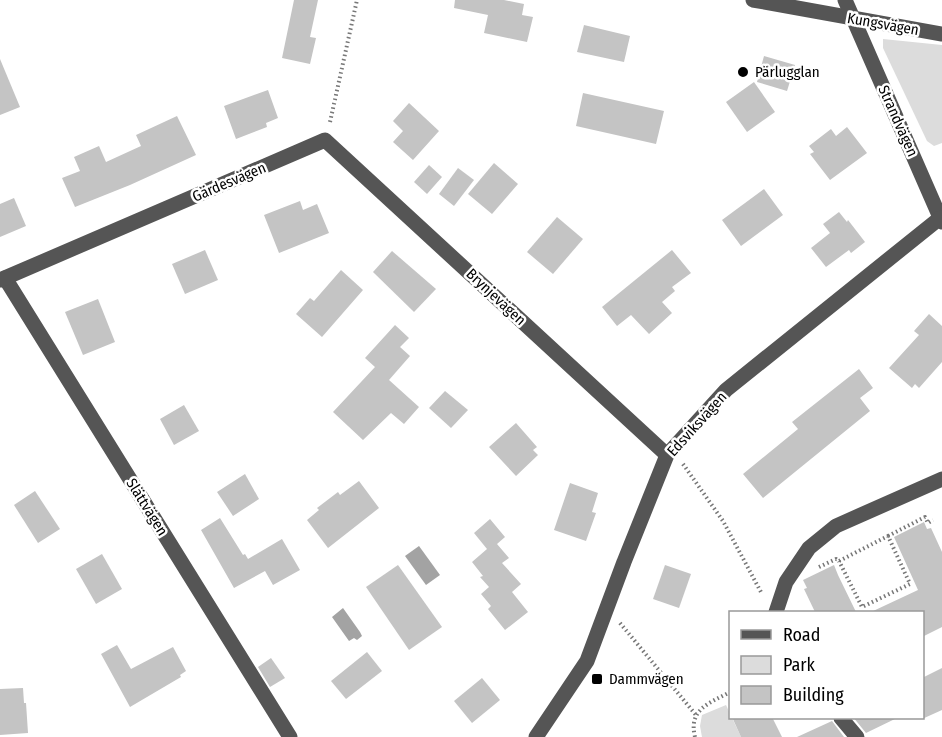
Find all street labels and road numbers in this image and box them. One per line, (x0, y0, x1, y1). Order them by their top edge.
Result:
street label: Kungsvägen (846, 9, 920, 39)
street label: Strandvägen (874, 83, 922, 159)
street label: Gärdesvägen (189, 158, 269, 206)
street label: Brynjevägen (462, 265, 530, 329)
street label: Edsviksvägen (663, 388, 731, 460)
street label: Slättvägen (122, 475, 172, 539)

